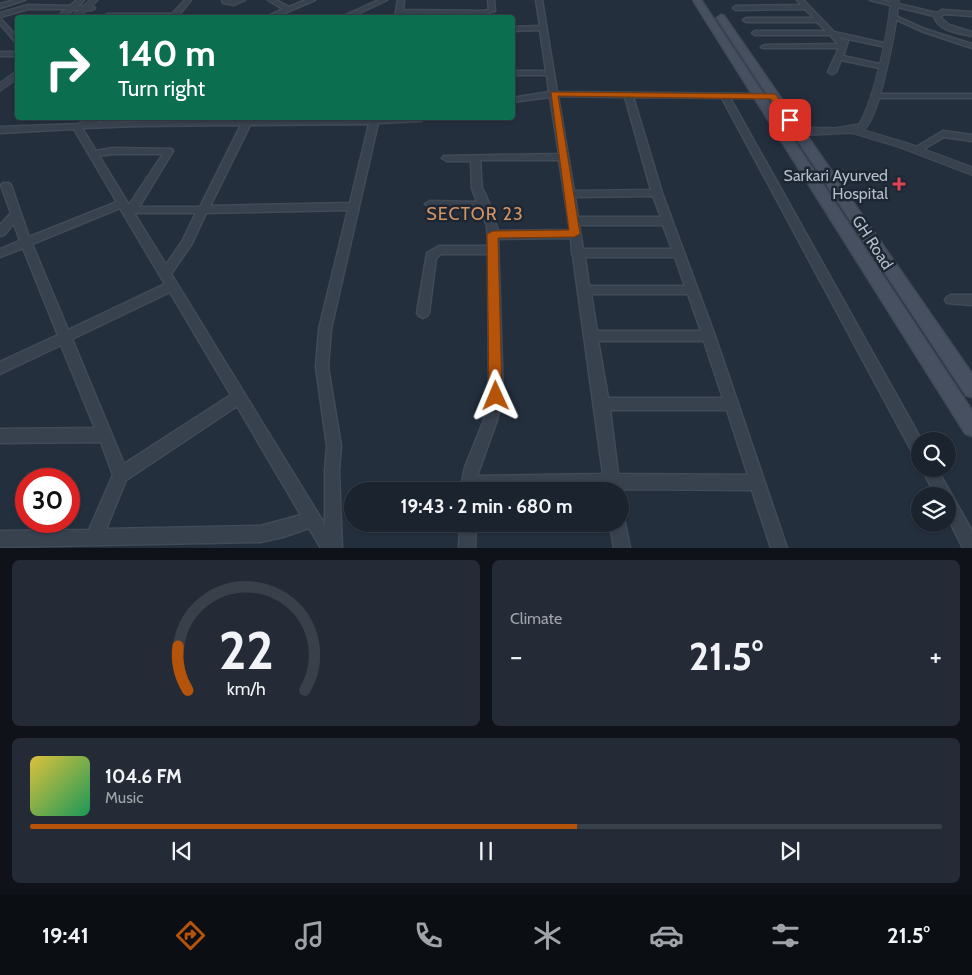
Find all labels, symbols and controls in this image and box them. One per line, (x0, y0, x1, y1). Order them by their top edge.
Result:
text: 140 m (118, 32, 216, 75)
icon: right (35, 35, 100, 100)
text: Turn right (118, 75, 205, 102)
pin (769, 99, 811, 141)
icon: arrive (776, 106, 804, 134)
place label: Sarkari Ayurved Hospital (784, 166, 888, 203)
marker: Sarkari Ayurved Hospital (892, 177, 906, 191)
district label: SECTOR 23 (426, 203, 524, 225)
street label: GH Road (848, 212, 897, 273)
position arrow (469, 369, 521, 421)
map controls (911, 432, 956, 532)
button: search (911, 432, 956, 477)
speed limit sign: 30 (15, 468, 80, 533)
button: layers (911, 487, 956, 532)
text: 19:43 · 2 min · 680 m (400, 495, 573, 518)
text: Climate (510, 609, 562, 628)
text: 22 (218, 619, 274, 682)
text: 21.5° (689, 633, 763, 680)
text: − (510, 639, 522, 673)
text: + (930, 639, 942, 673)
text: km/h (226, 678, 266, 699)
text: 104.6 FM (105, 765, 182, 788)
text: Music (105, 788, 143, 807)
icon: previous (168, 837, 196, 865)
icon: pause (472, 837, 500, 865)
icon: next (776, 837, 804, 865)
icon: directions (173, 918, 208, 953)
icon: music (292, 918, 327, 953)
icon: phone (411, 918, 446, 953)
icon: climate (530, 918, 565, 953)
icon: car (649, 918, 684, 953)
icon: filters (768, 918, 803, 953)
text: 19:41 (42, 922, 89, 949)
text: 21.5° (887, 922, 930, 949)

